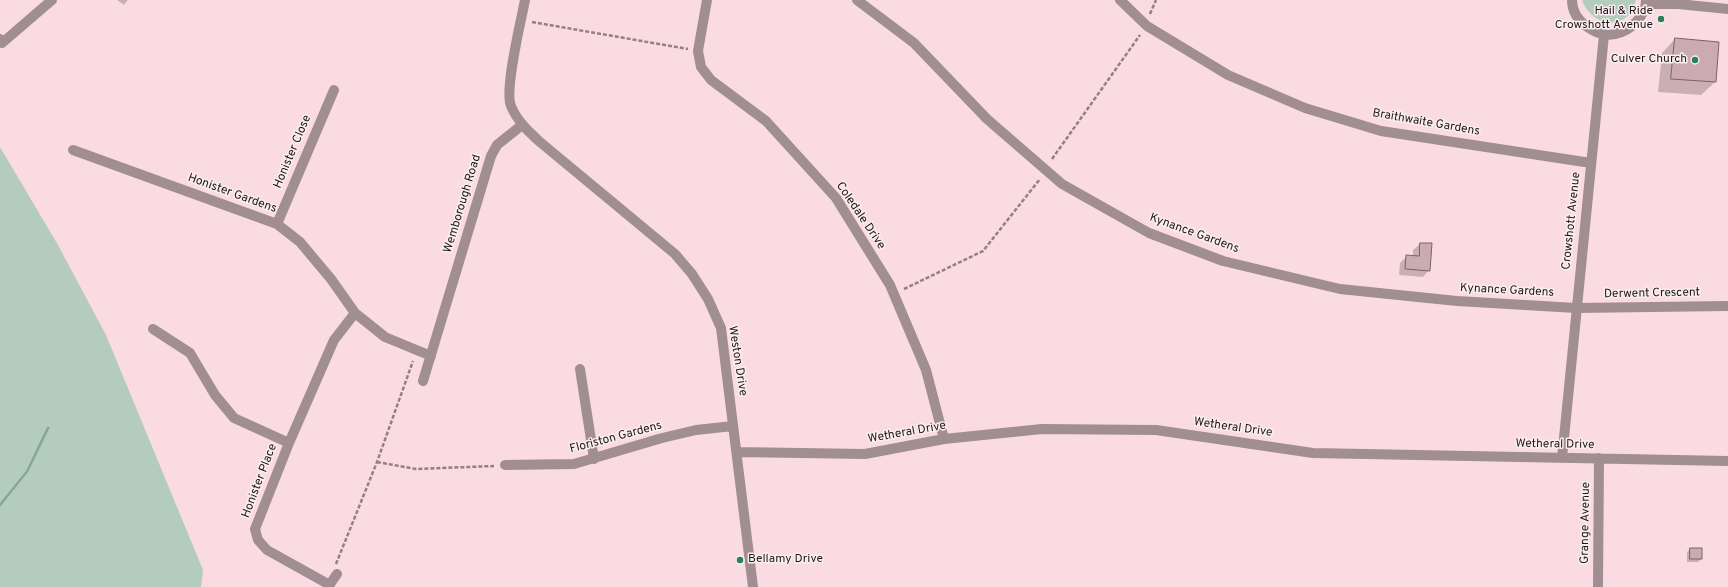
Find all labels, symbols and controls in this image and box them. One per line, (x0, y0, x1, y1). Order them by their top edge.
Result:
place label: Hail & Ride Crowshott Avenue (1555, 5, 1653, 33)
marker: Hail & Ride Crowshott Avenue (1656, 14, 1666, 24)
place label: Culver Church (1611, 53, 1687, 67)
marker: Culver Church (1690, 55, 1700, 65)
street label: Braithwaite Gardens (1371, 106, 1481, 140)
street label: Honister Close (271, 113, 315, 191)
street label: Wemborough Road (441, 153, 485, 255)
street label: Honister Gardens (186, 171, 278, 217)
street label: Crowshott Avenue (1560, 171, 1584, 271)
street label: Coledale Drive (832, 180, 888, 252)
street label: Kynance Gardens (1147, 211, 1241, 257)
street label: Kynance Gardens (1460, 281, 1554, 301)
street label: Derwent Crescent (1604, 286, 1700, 302)
street label: Weston Drive (724, 325, 750, 397)
street label: Wetheral Drive (1193, 415, 1273, 441)
street label: Floriston Gardens (568, 419, 664, 457)
street label: Wetheral Drive (867, 419, 947, 447)
street label: Wetheral Drive (1515, 437, 1595, 453)
street label: Honister Place (239, 442, 281, 520)
street label: Grange Avenue (1578, 482, 1594, 564)
place label: Bellamy Drive (748, 553, 823, 567)
marker: Bellamy Drive (735, 555, 745, 565)

